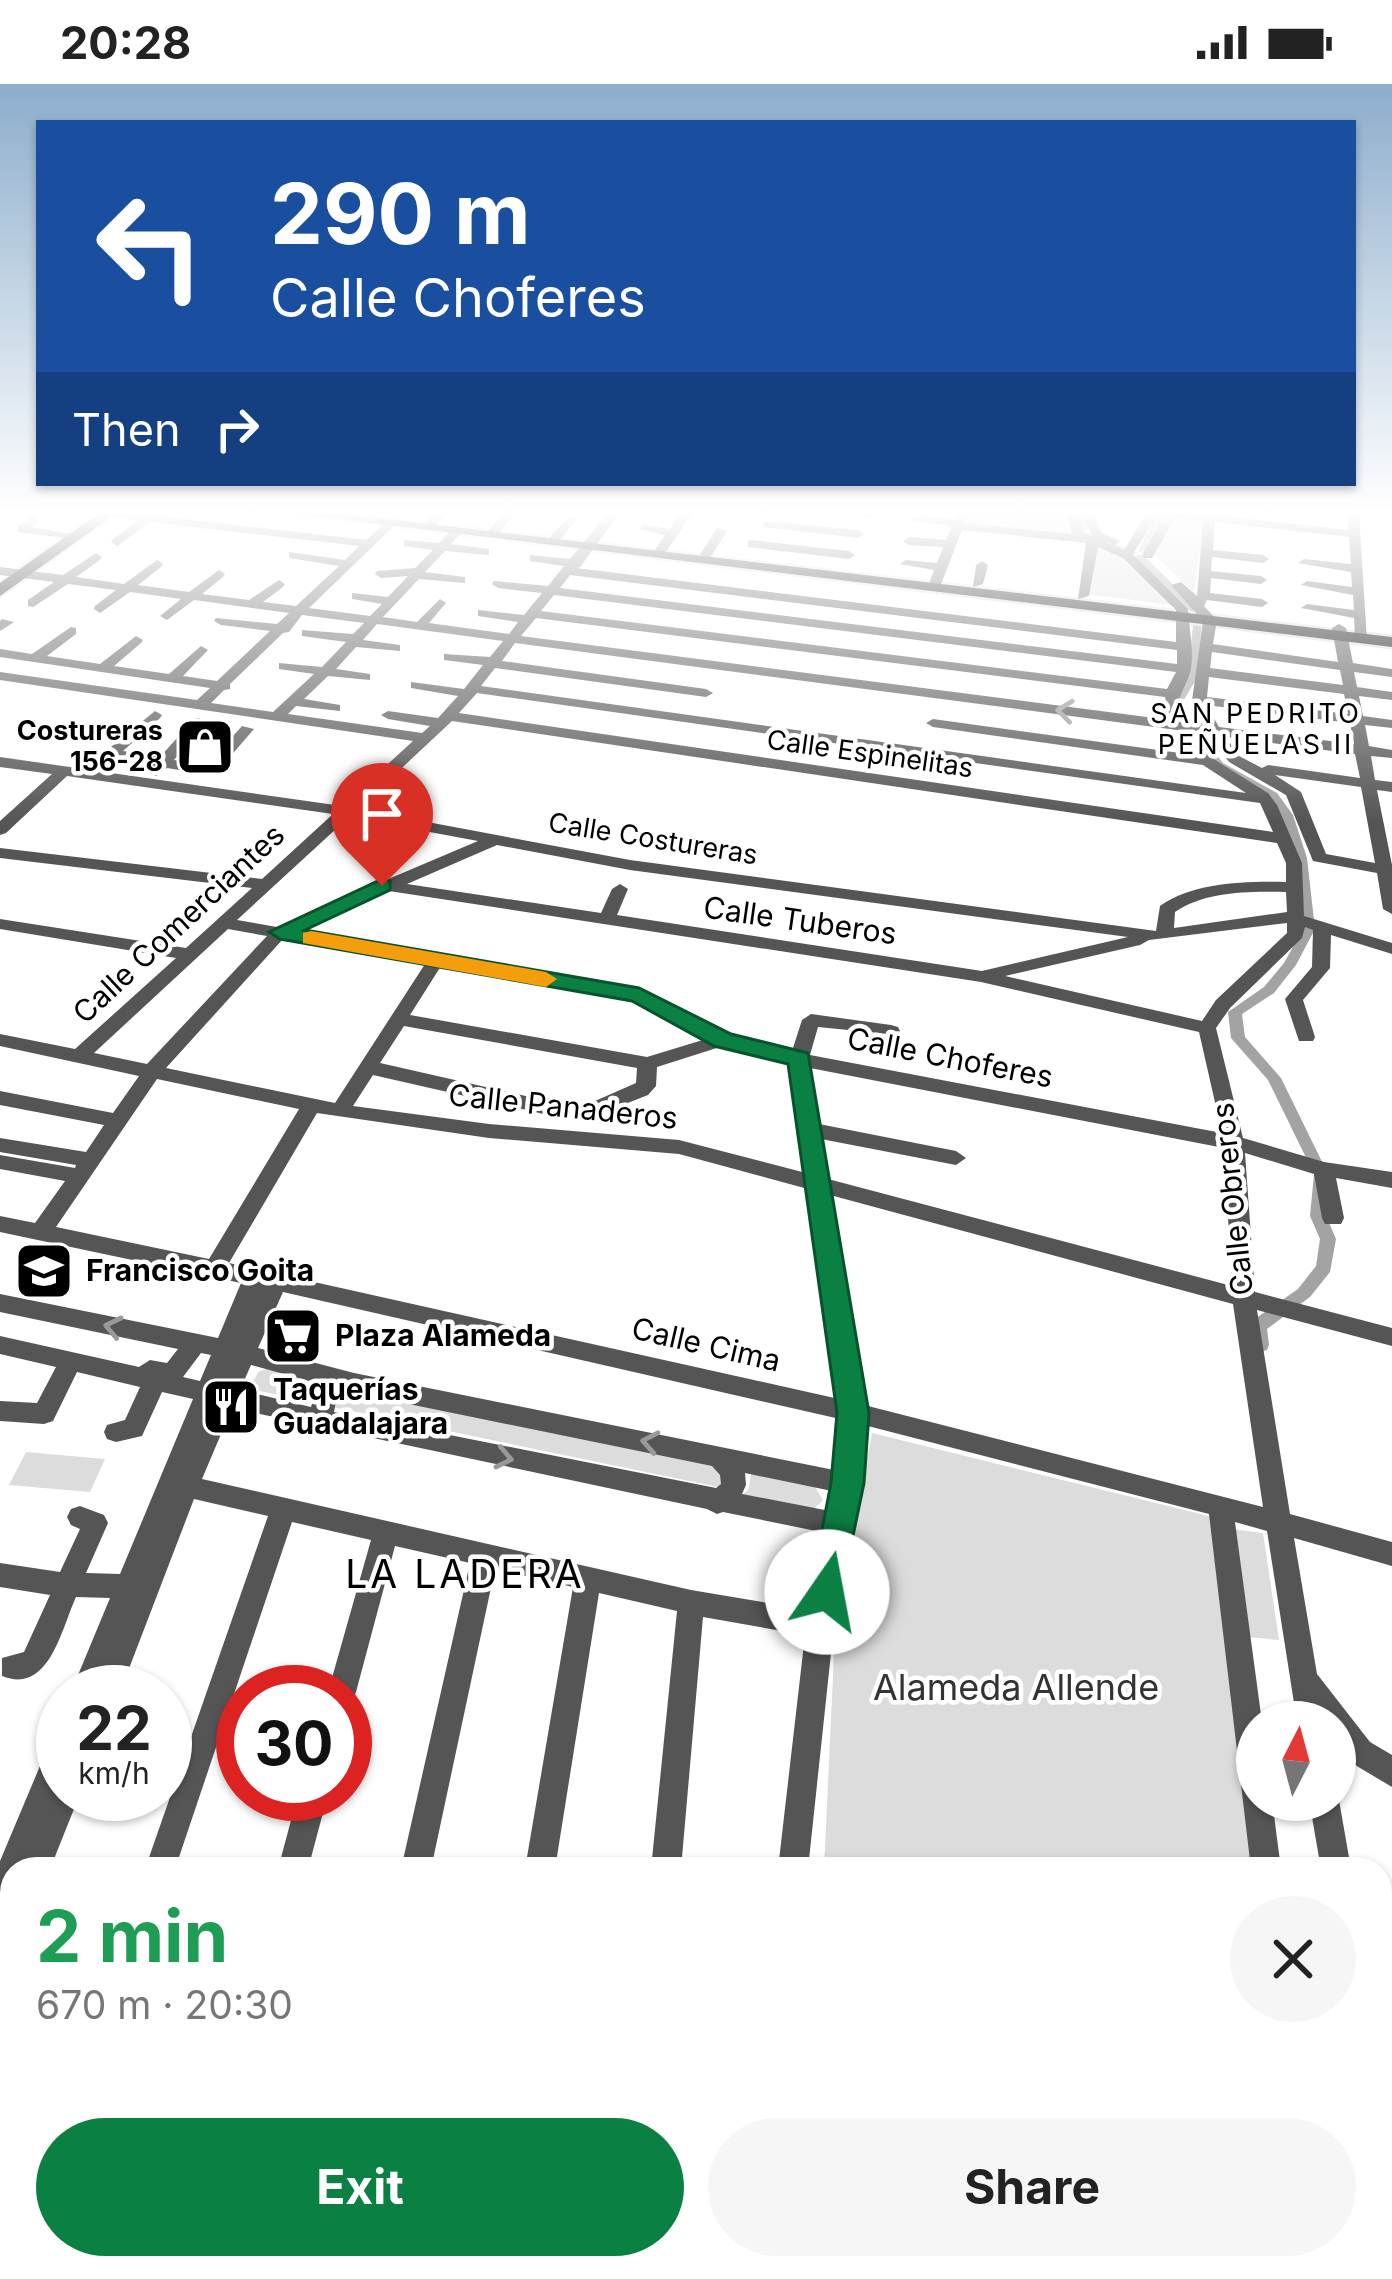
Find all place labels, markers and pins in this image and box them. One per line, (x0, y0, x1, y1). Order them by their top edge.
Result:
place label: Costureras 156-28 (17, 714, 163, 778)
shop icon: Costureras 156-28 (174, 716, 236, 778)
pin (331, 763, 433, 886)
school or university icon: Francisco Goita (13, 1240, 75, 1302)
place label: Francisco Goita (86, 1252, 314, 1288)
supermarket icon: Plaza Alameda (262, 1305, 324, 1367)
place label: Plaza Alameda (335, 1317, 551, 1353)
place label: Taquerías Guadalajara (273, 1371, 448, 1441)
restaurant icon: Taquerías Guadalajara (200, 1376, 262, 1438)

